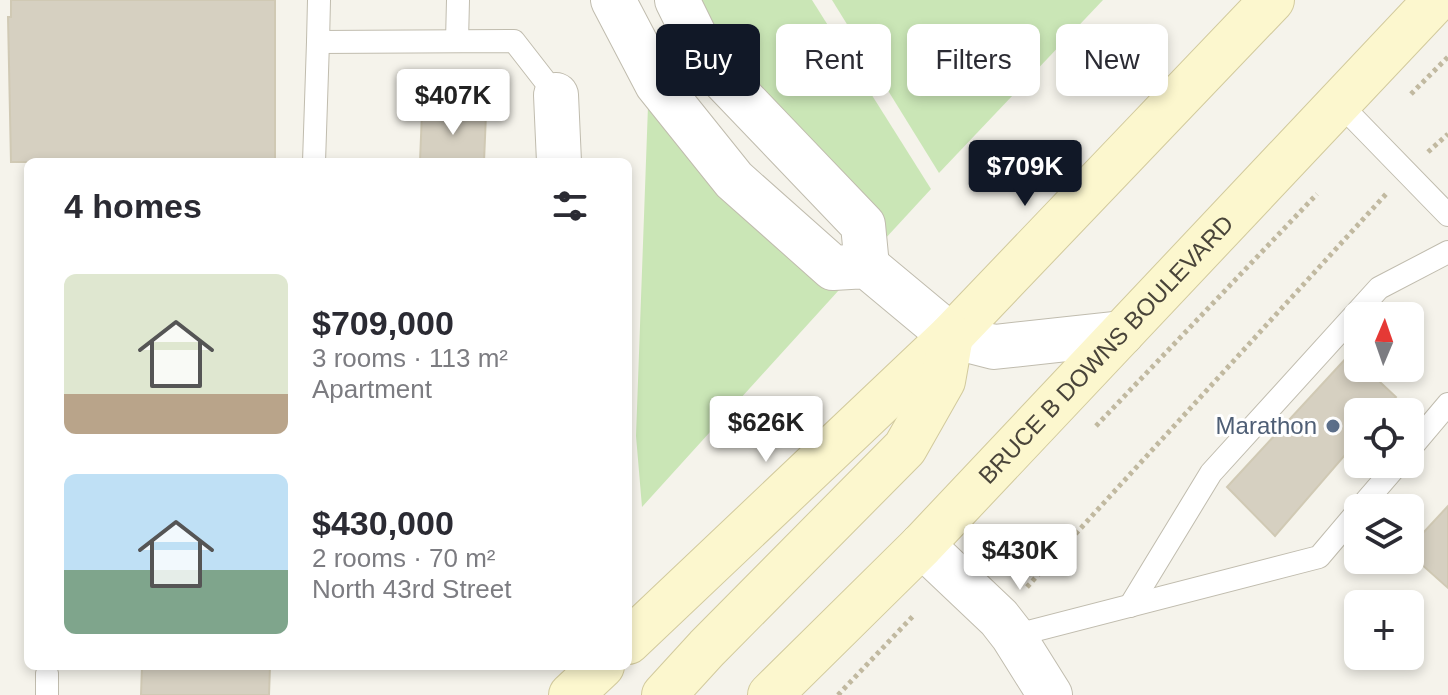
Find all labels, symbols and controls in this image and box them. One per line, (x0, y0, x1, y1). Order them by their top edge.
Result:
chip: Buy (656, 24, 760, 96)
chip: Rent (776, 24, 891, 96)
chip: Filters (907, 24, 1040, 96)
chip: New (1056, 24, 1168, 96)
pin: $407K (397, 69, 509, 137)
text: $407K (415, 80, 491, 110)
pin: $709K (969, 140, 1081, 208)
text: $709K (987, 151, 1063, 181)
icon: filters (548, 184, 592, 228)
text: 4 homes (64, 187, 202, 225)
street label: BRUCE B DOWNS BOULEVARD (973, 210, 1239, 489)
north arrow (1344, 302, 1424, 382)
map controls (1344, 302, 1424, 670)
text: $709,000 (312, 304, 454, 342)
icon: home (128, 306, 224, 402)
text: 3 rooms · 113 m² (312, 343, 508, 373)
text: Apartment (312, 374, 432, 404)
pin: $626K (710, 396, 822, 464)
button: locate (1344, 398, 1424, 478)
text: $626K (728, 407, 804, 437)
place label: Marathon (1216, 412, 1317, 439)
marker: Marathon (1324, 417, 1342, 435)
button: layers (1344, 494, 1424, 574)
text: $430,000 (312, 504, 454, 542)
icon: home (128, 506, 224, 602)
pin: $430K (964, 524, 1076, 592)
text: $430K (982, 535, 1058, 565)
text: 2 rooms · 70 m² (312, 543, 496, 573)
text: North 43rd Street (312, 574, 511, 604)
button: + (1344, 590, 1424, 670)

